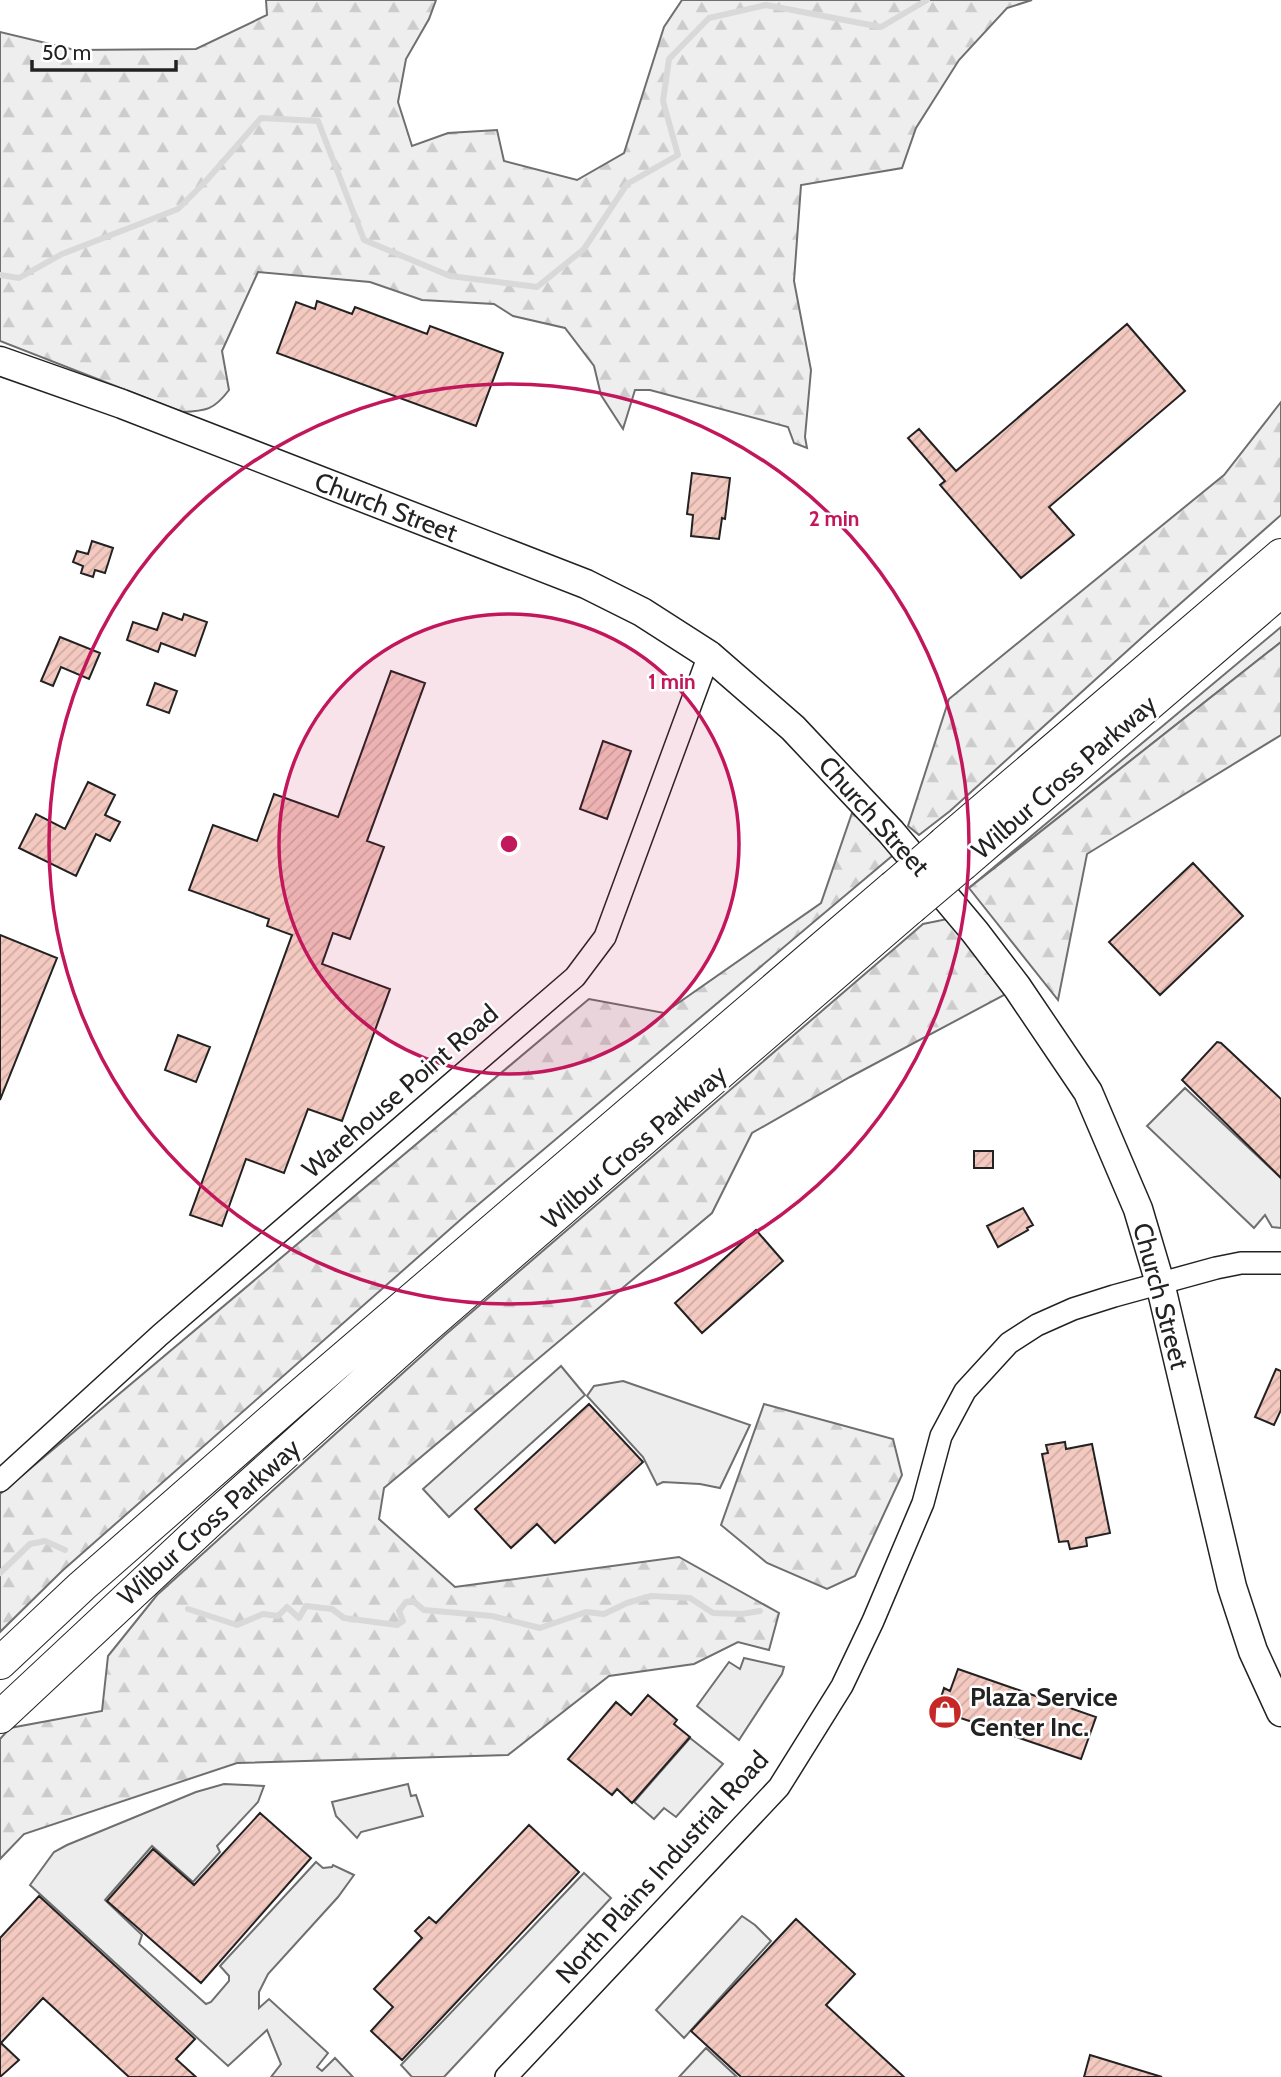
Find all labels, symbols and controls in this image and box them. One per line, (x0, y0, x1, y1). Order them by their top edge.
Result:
scale bar (32, 28, 175, 72)
text: 50 m (42, 40, 91, 65)
street label: Church Street (310, 465, 462, 549)
text: 2 min (809, 506, 859, 531)
text: 1 min (648, 669, 696, 694)
street label: Wilbur Cross Parkway (965, 688, 1163, 866)
street label: Church Street (812, 749, 936, 883)
centre of rings (497, 832, 521, 856)
street label: Warehouse Point Road (296, 997, 504, 1185)
street label: Wilbur Cross Parkway (535, 1058, 733, 1236)
street label: Church Street (1126, 1219, 1196, 1373)
street label: Wilbur Cross Parkway (111, 1432, 307, 1612)
place label: Plaza Service Center Inc. (970, 1681, 1118, 1743)
shop icon: Plaza Service Center Inc. (926, 1693, 964, 1731)
street label: North Plains Industrial Road (549, 1744, 775, 1990)

